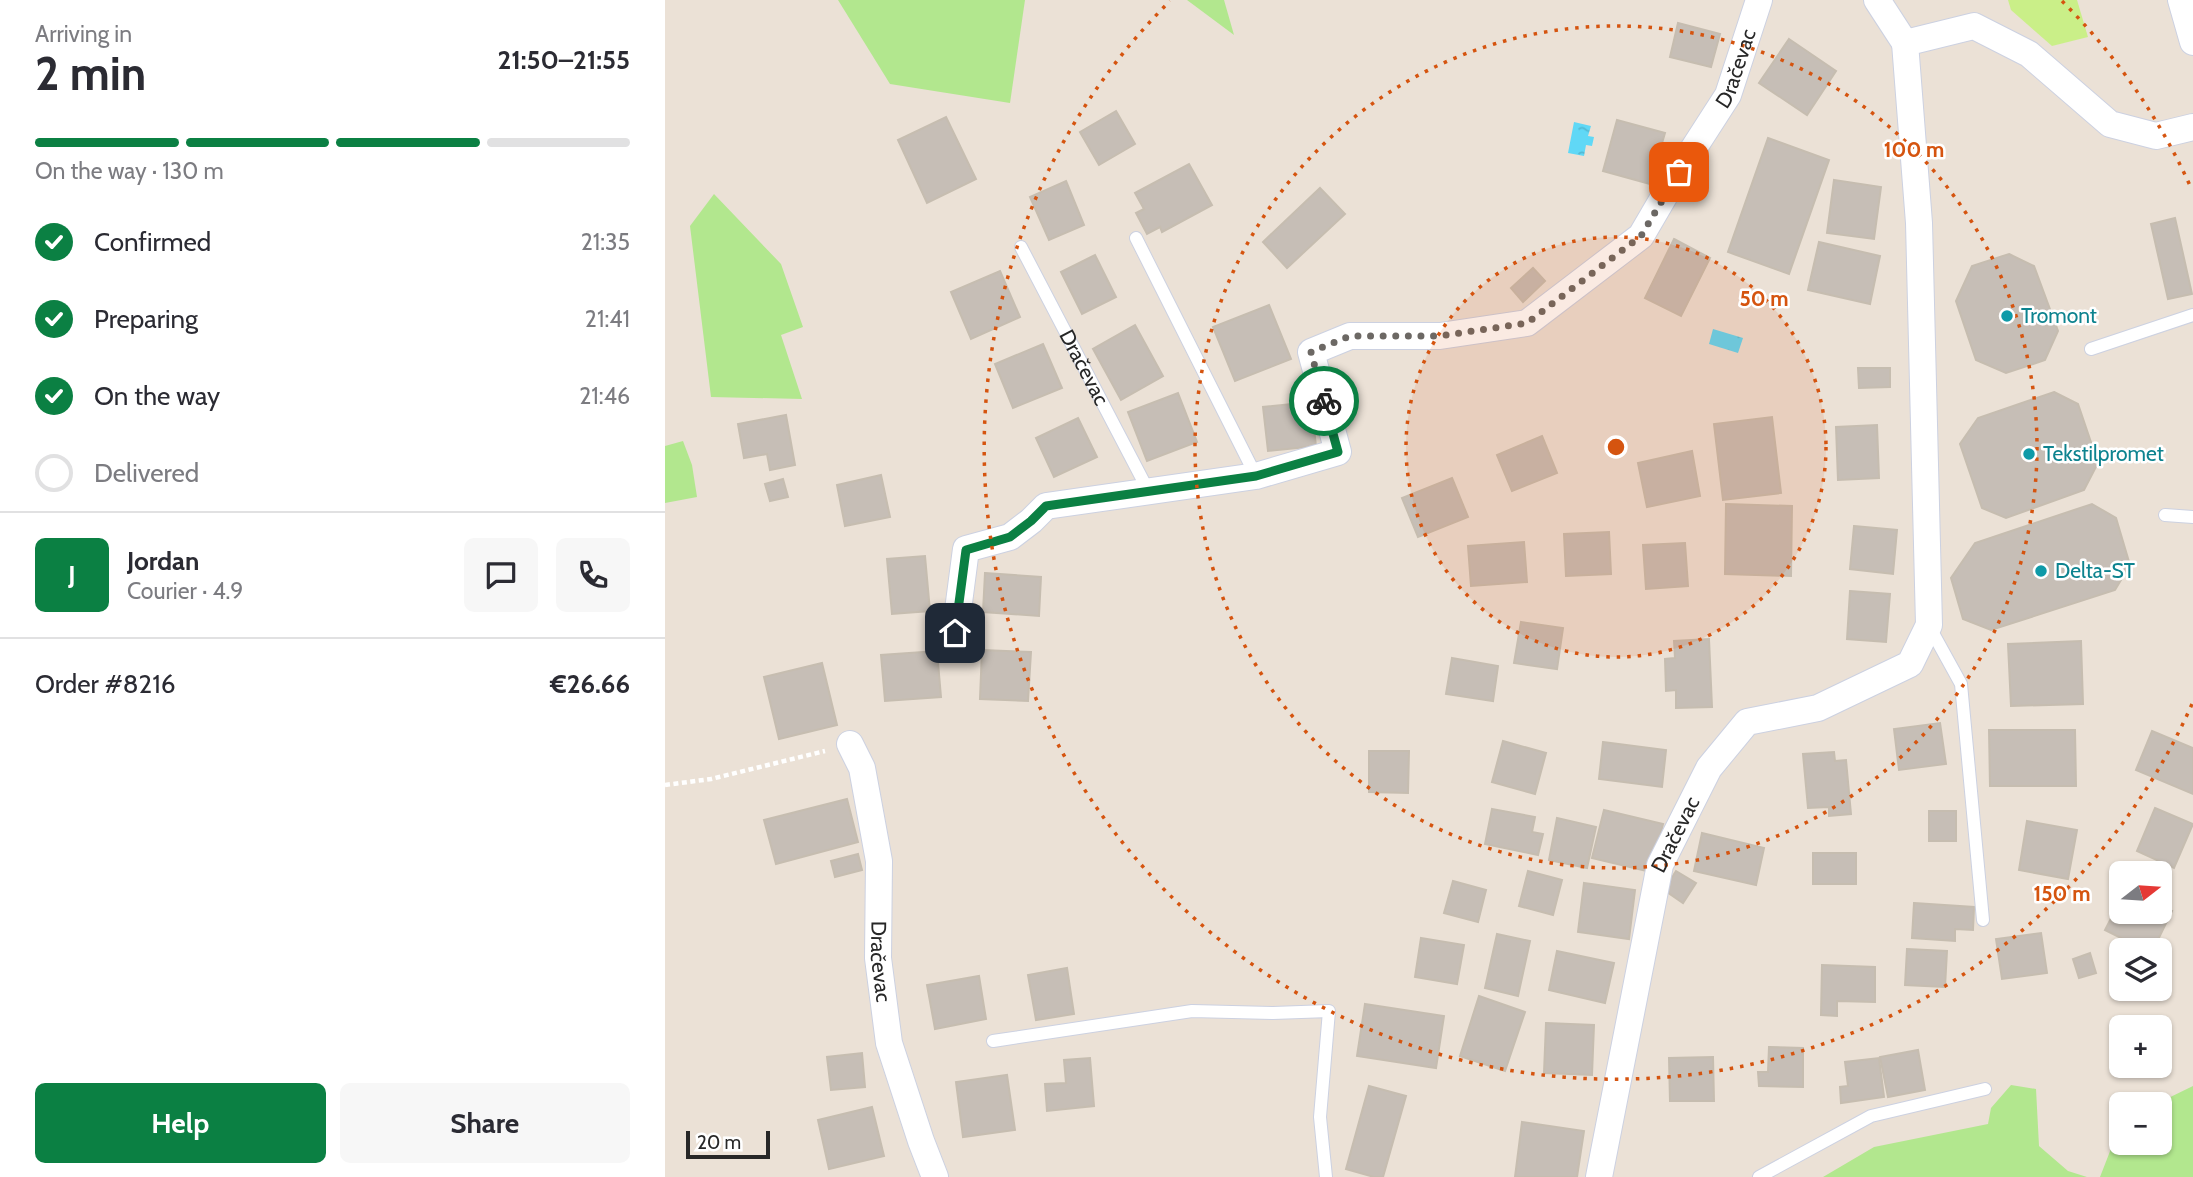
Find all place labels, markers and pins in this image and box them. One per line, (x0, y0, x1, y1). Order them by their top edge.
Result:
pin (1649, 142, 1709, 202)
place label: Tromont (2021, 303, 2097, 328)
marker: Tromont (1999, 308, 2015, 324)
centre of rings (1604, 435, 1628, 459)
place label: Tekstilpromet (2043, 441, 2164, 466)
marker: Tekstilpromet (2021, 446, 2037, 462)
place label: Delta-ST (2055, 558, 2135, 583)
marker: Delta-ST (2033, 563, 2049, 579)
pin (925, 603, 985, 663)

